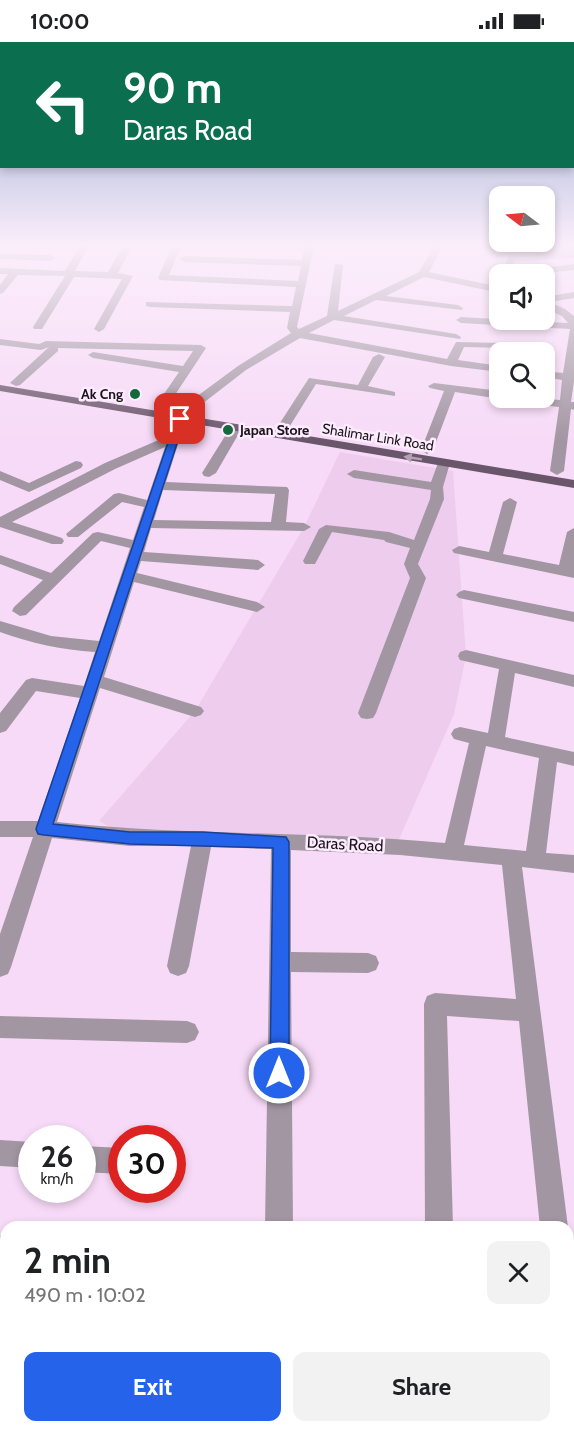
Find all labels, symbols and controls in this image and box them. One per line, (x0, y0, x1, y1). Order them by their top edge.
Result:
text: 10:00 (30, 8, 90, 35)
text: 90 m (123, 62, 222, 114)
icon: left (24, 66, 102, 144)
text: Daras Road (123, 114, 253, 147)
north arrow (489, 186, 555, 252)
map controls (489, 186, 555, 408)
button: sound (489, 264, 555, 330)
button: search (489, 342, 555, 408)
place label: Ak Cng (81, 385, 123, 403)
marker: Ak Cng (128, 387, 142, 401)
pin (154, 393, 205, 444)
icon: arrive (163, 402, 196, 435)
street label: Shalimar Link Road (321, 419, 435, 455)
place label: Japan Store (239, 421, 309, 439)
marker: Japan Store (221, 423, 235, 437)
one-way arrow (403, 454, 422, 463)
street label: Daras Road (306, 833, 384, 855)
position arrow (247, 1041, 311, 1105)
speed limit sign: 30 (108, 1125, 186, 1203)
text: 26 (41, 1138, 73, 1175)
text: km/h (41, 1170, 73, 1188)
text: 2 min (24, 1238, 111, 1282)
button: close (487, 1241, 550, 1304)
text: 490 m · 10:02 (24, 1283, 146, 1307)
button: Exit (24, 1352, 281, 1421)
button: Share (293, 1352, 550, 1421)

